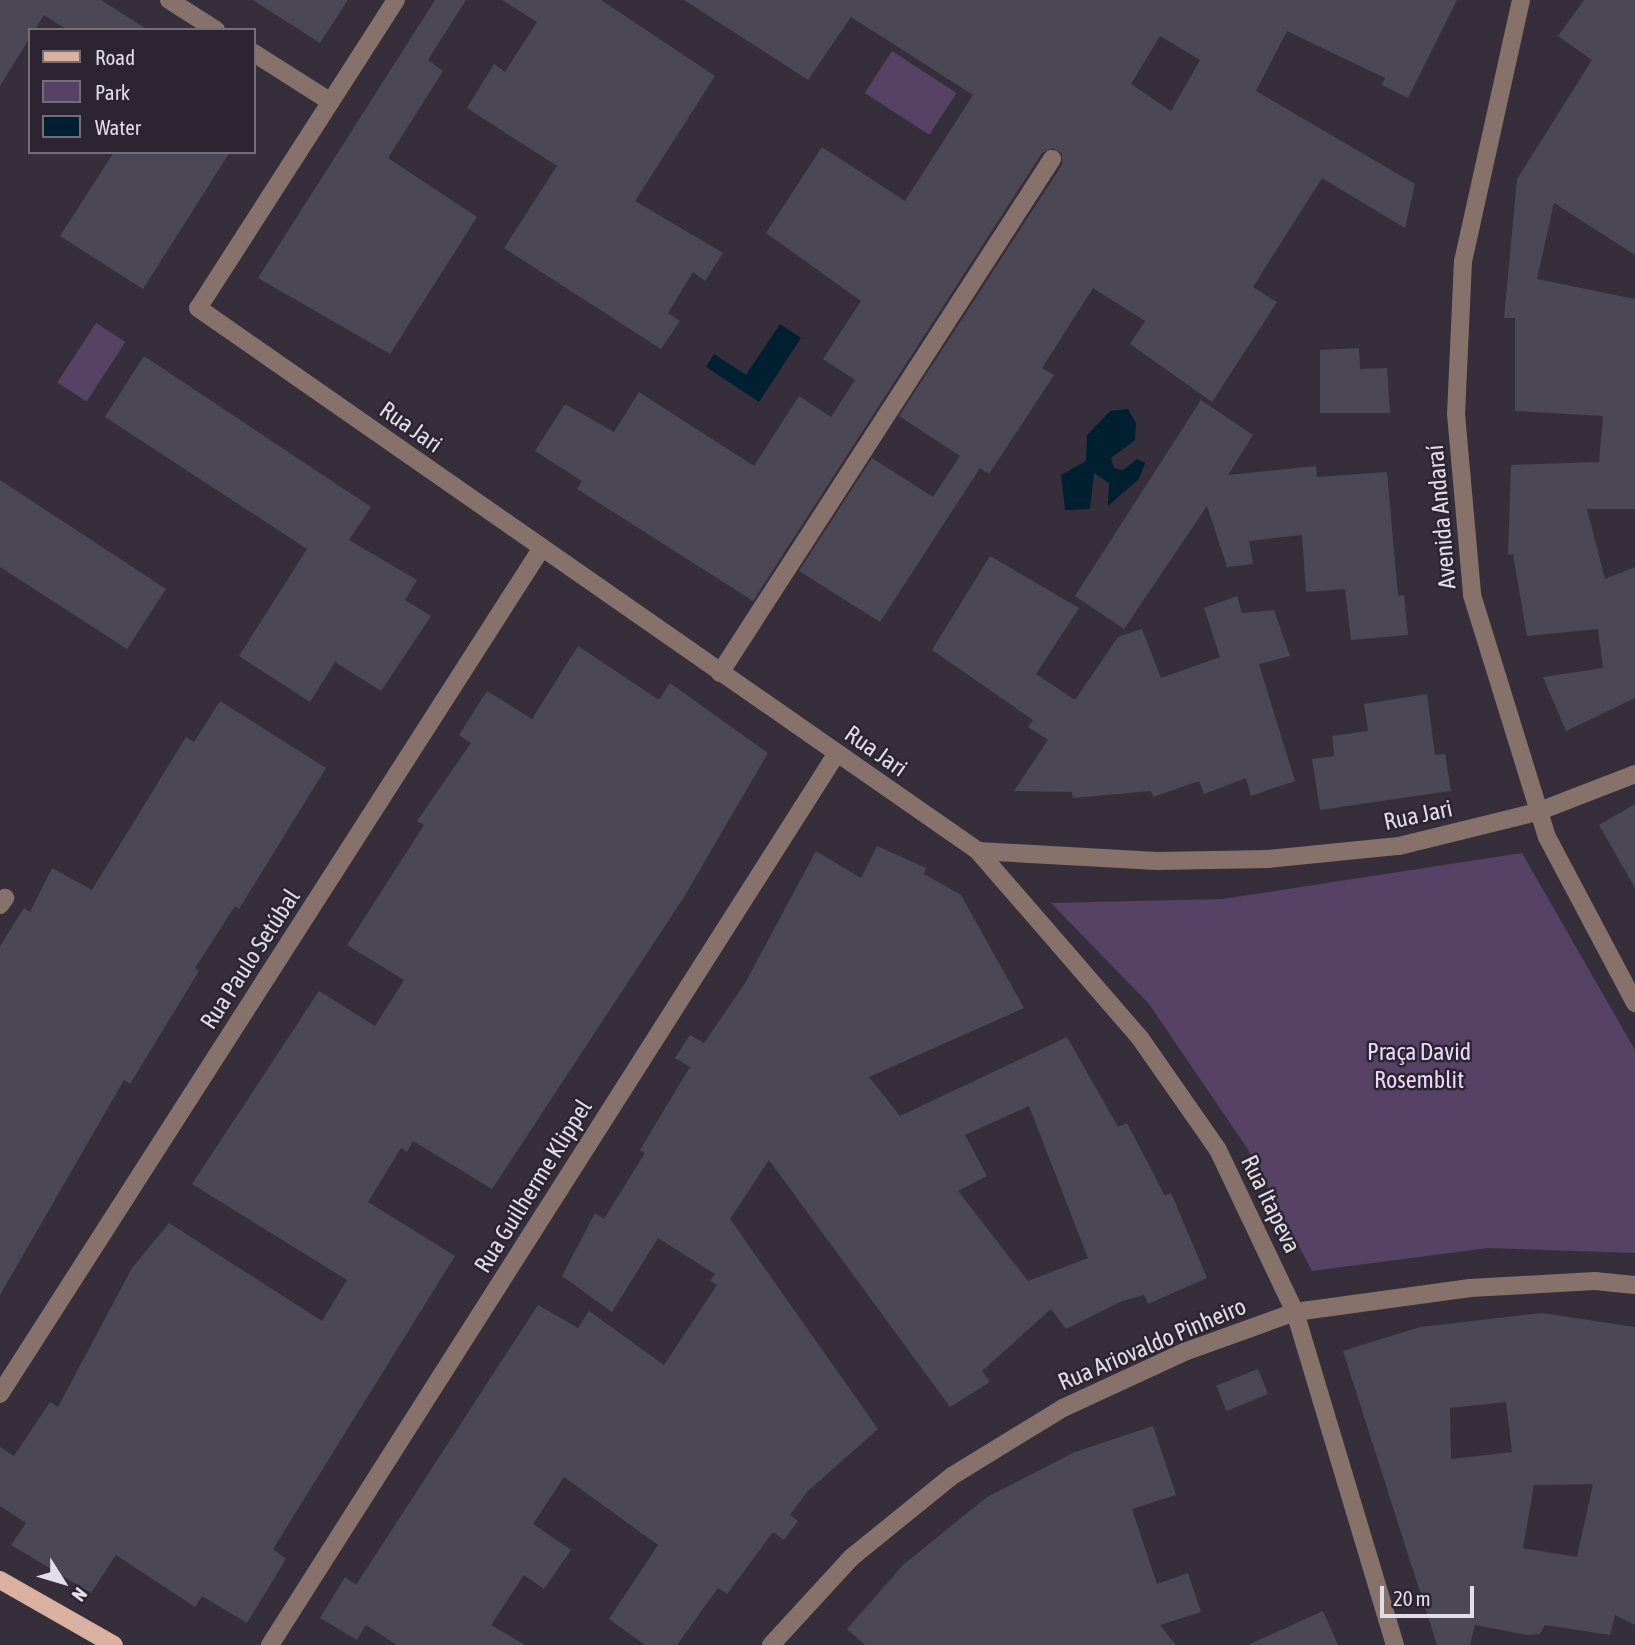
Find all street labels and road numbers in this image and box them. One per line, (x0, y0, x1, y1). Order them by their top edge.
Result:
street label: Rua Jari (374, 395, 448, 459)
street label: Avenida Andaraí (1420, 444, 1462, 590)
street label: Rua Jari (839, 719, 913, 783)
street label: Rua Jari (1381, 794, 1455, 836)
street label: Rua Paulo Setúbal (194, 884, 306, 1034)
street label: Rua Guilherme Klippel (468, 1094, 598, 1278)
street label: Rua Itapeva (1235, 1150, 1307, 1258)
street label: Rua Ariovaldo Pinheiro (1054, 1291, 1250, 1397)

